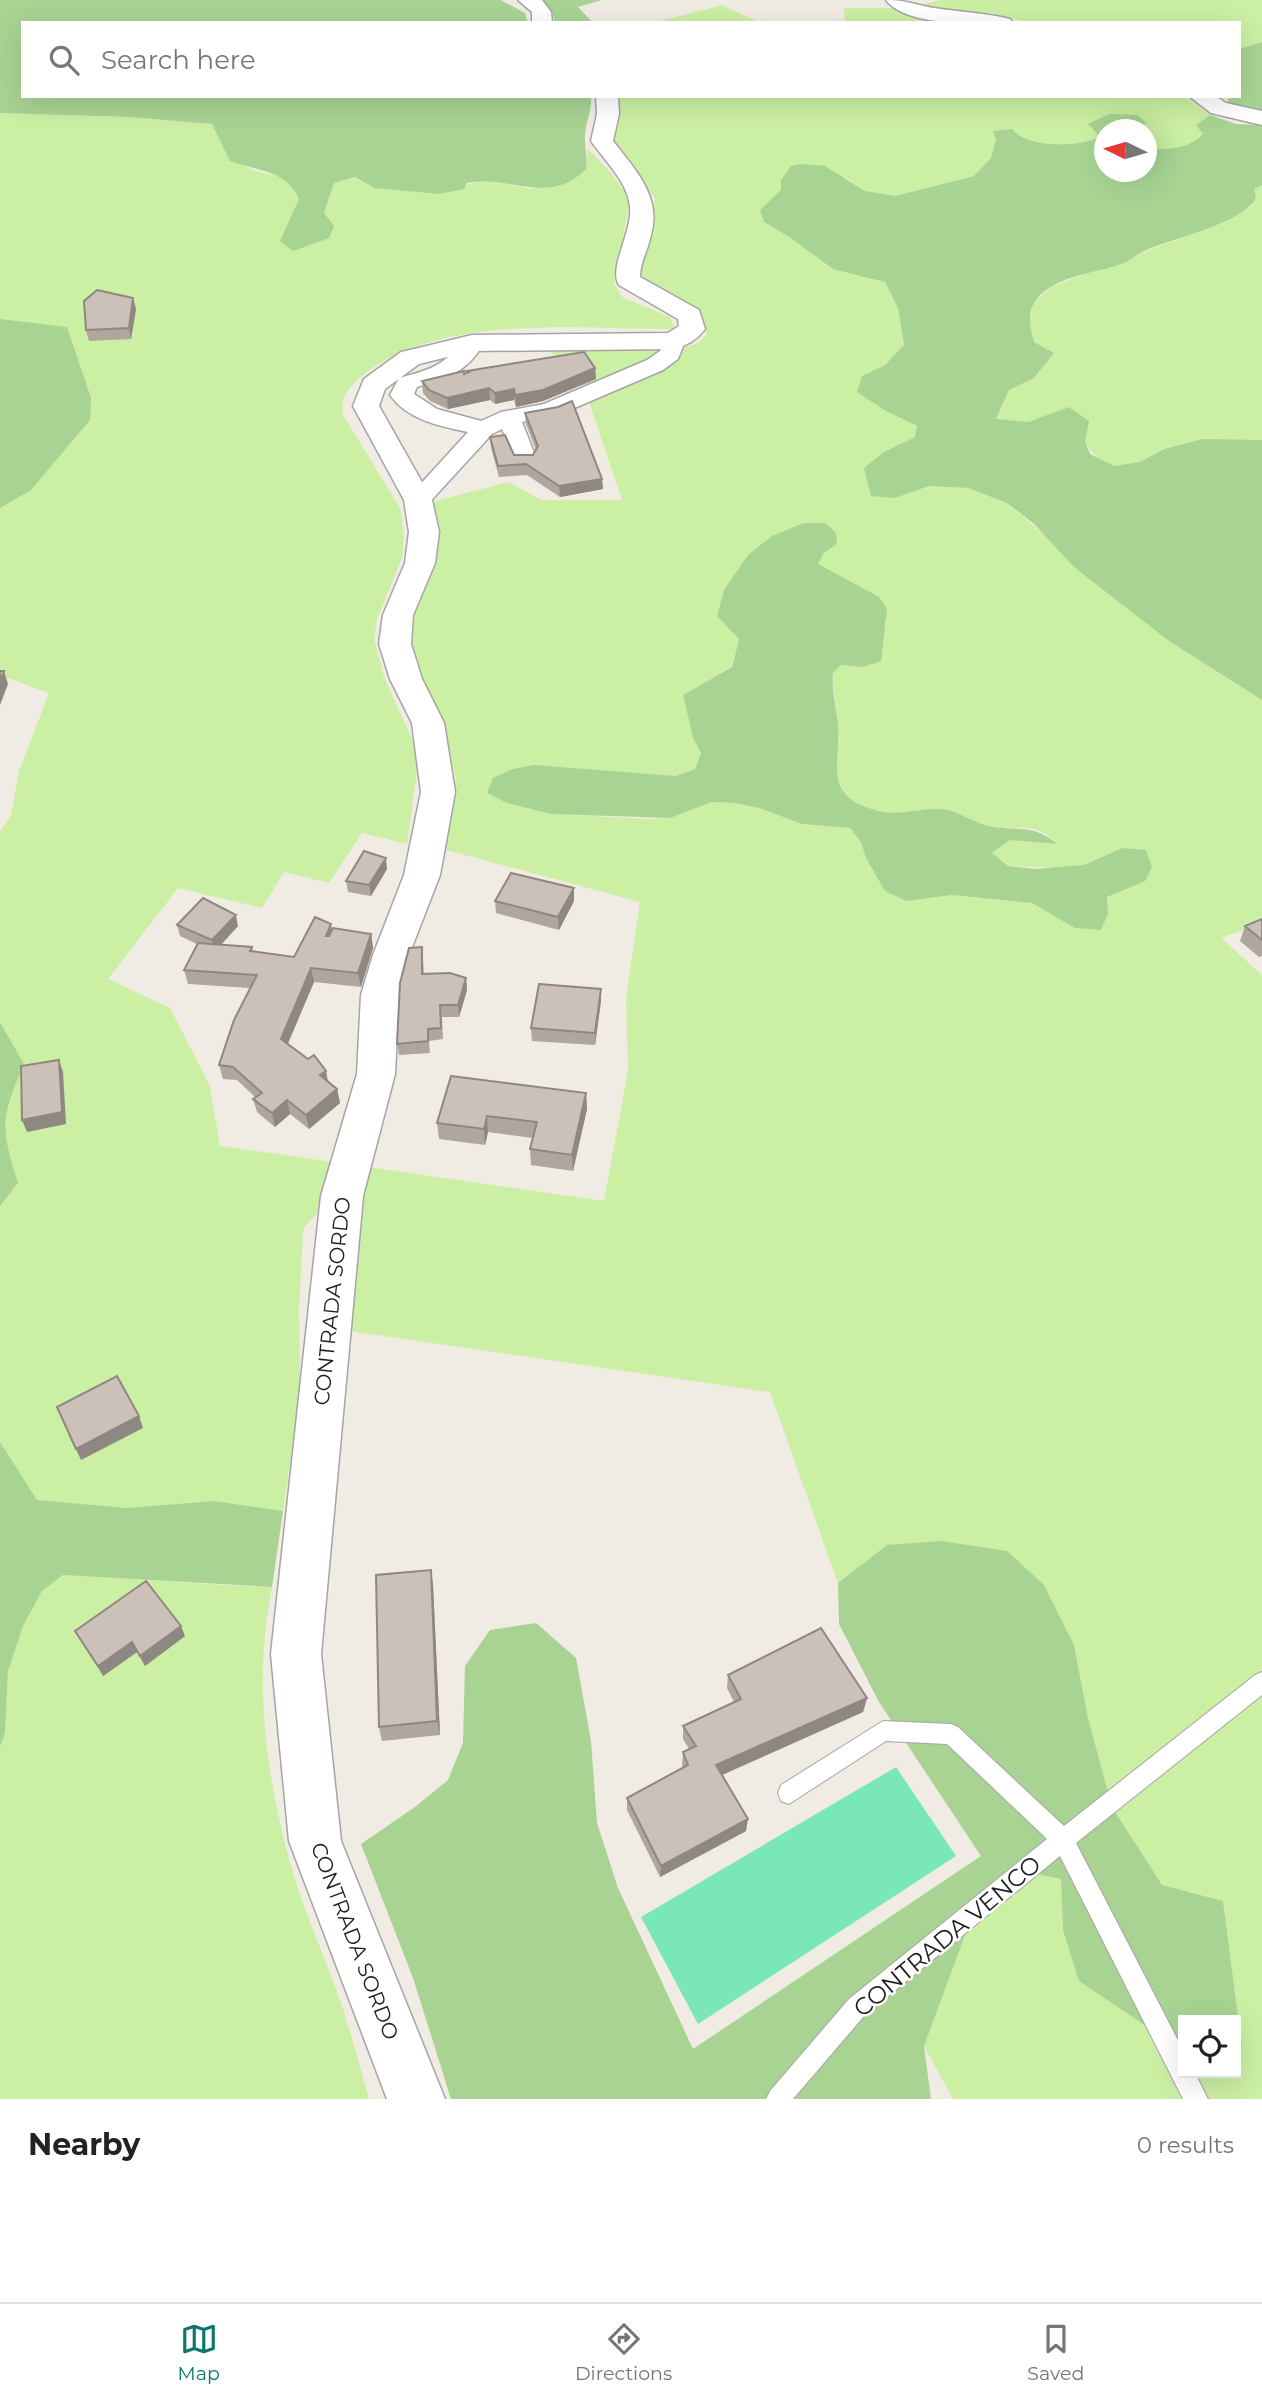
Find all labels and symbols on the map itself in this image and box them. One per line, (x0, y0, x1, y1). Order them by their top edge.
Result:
north arrow (1094, 119, 1157, 182)
street label: CONTRADA SORDO (309, 1196, 355, 1406)
street label: CONTRADA SORDO (306, 1839, 404, 2043)
street label: CONTRADA VENCO (847, 1849, 1047, 2023)

